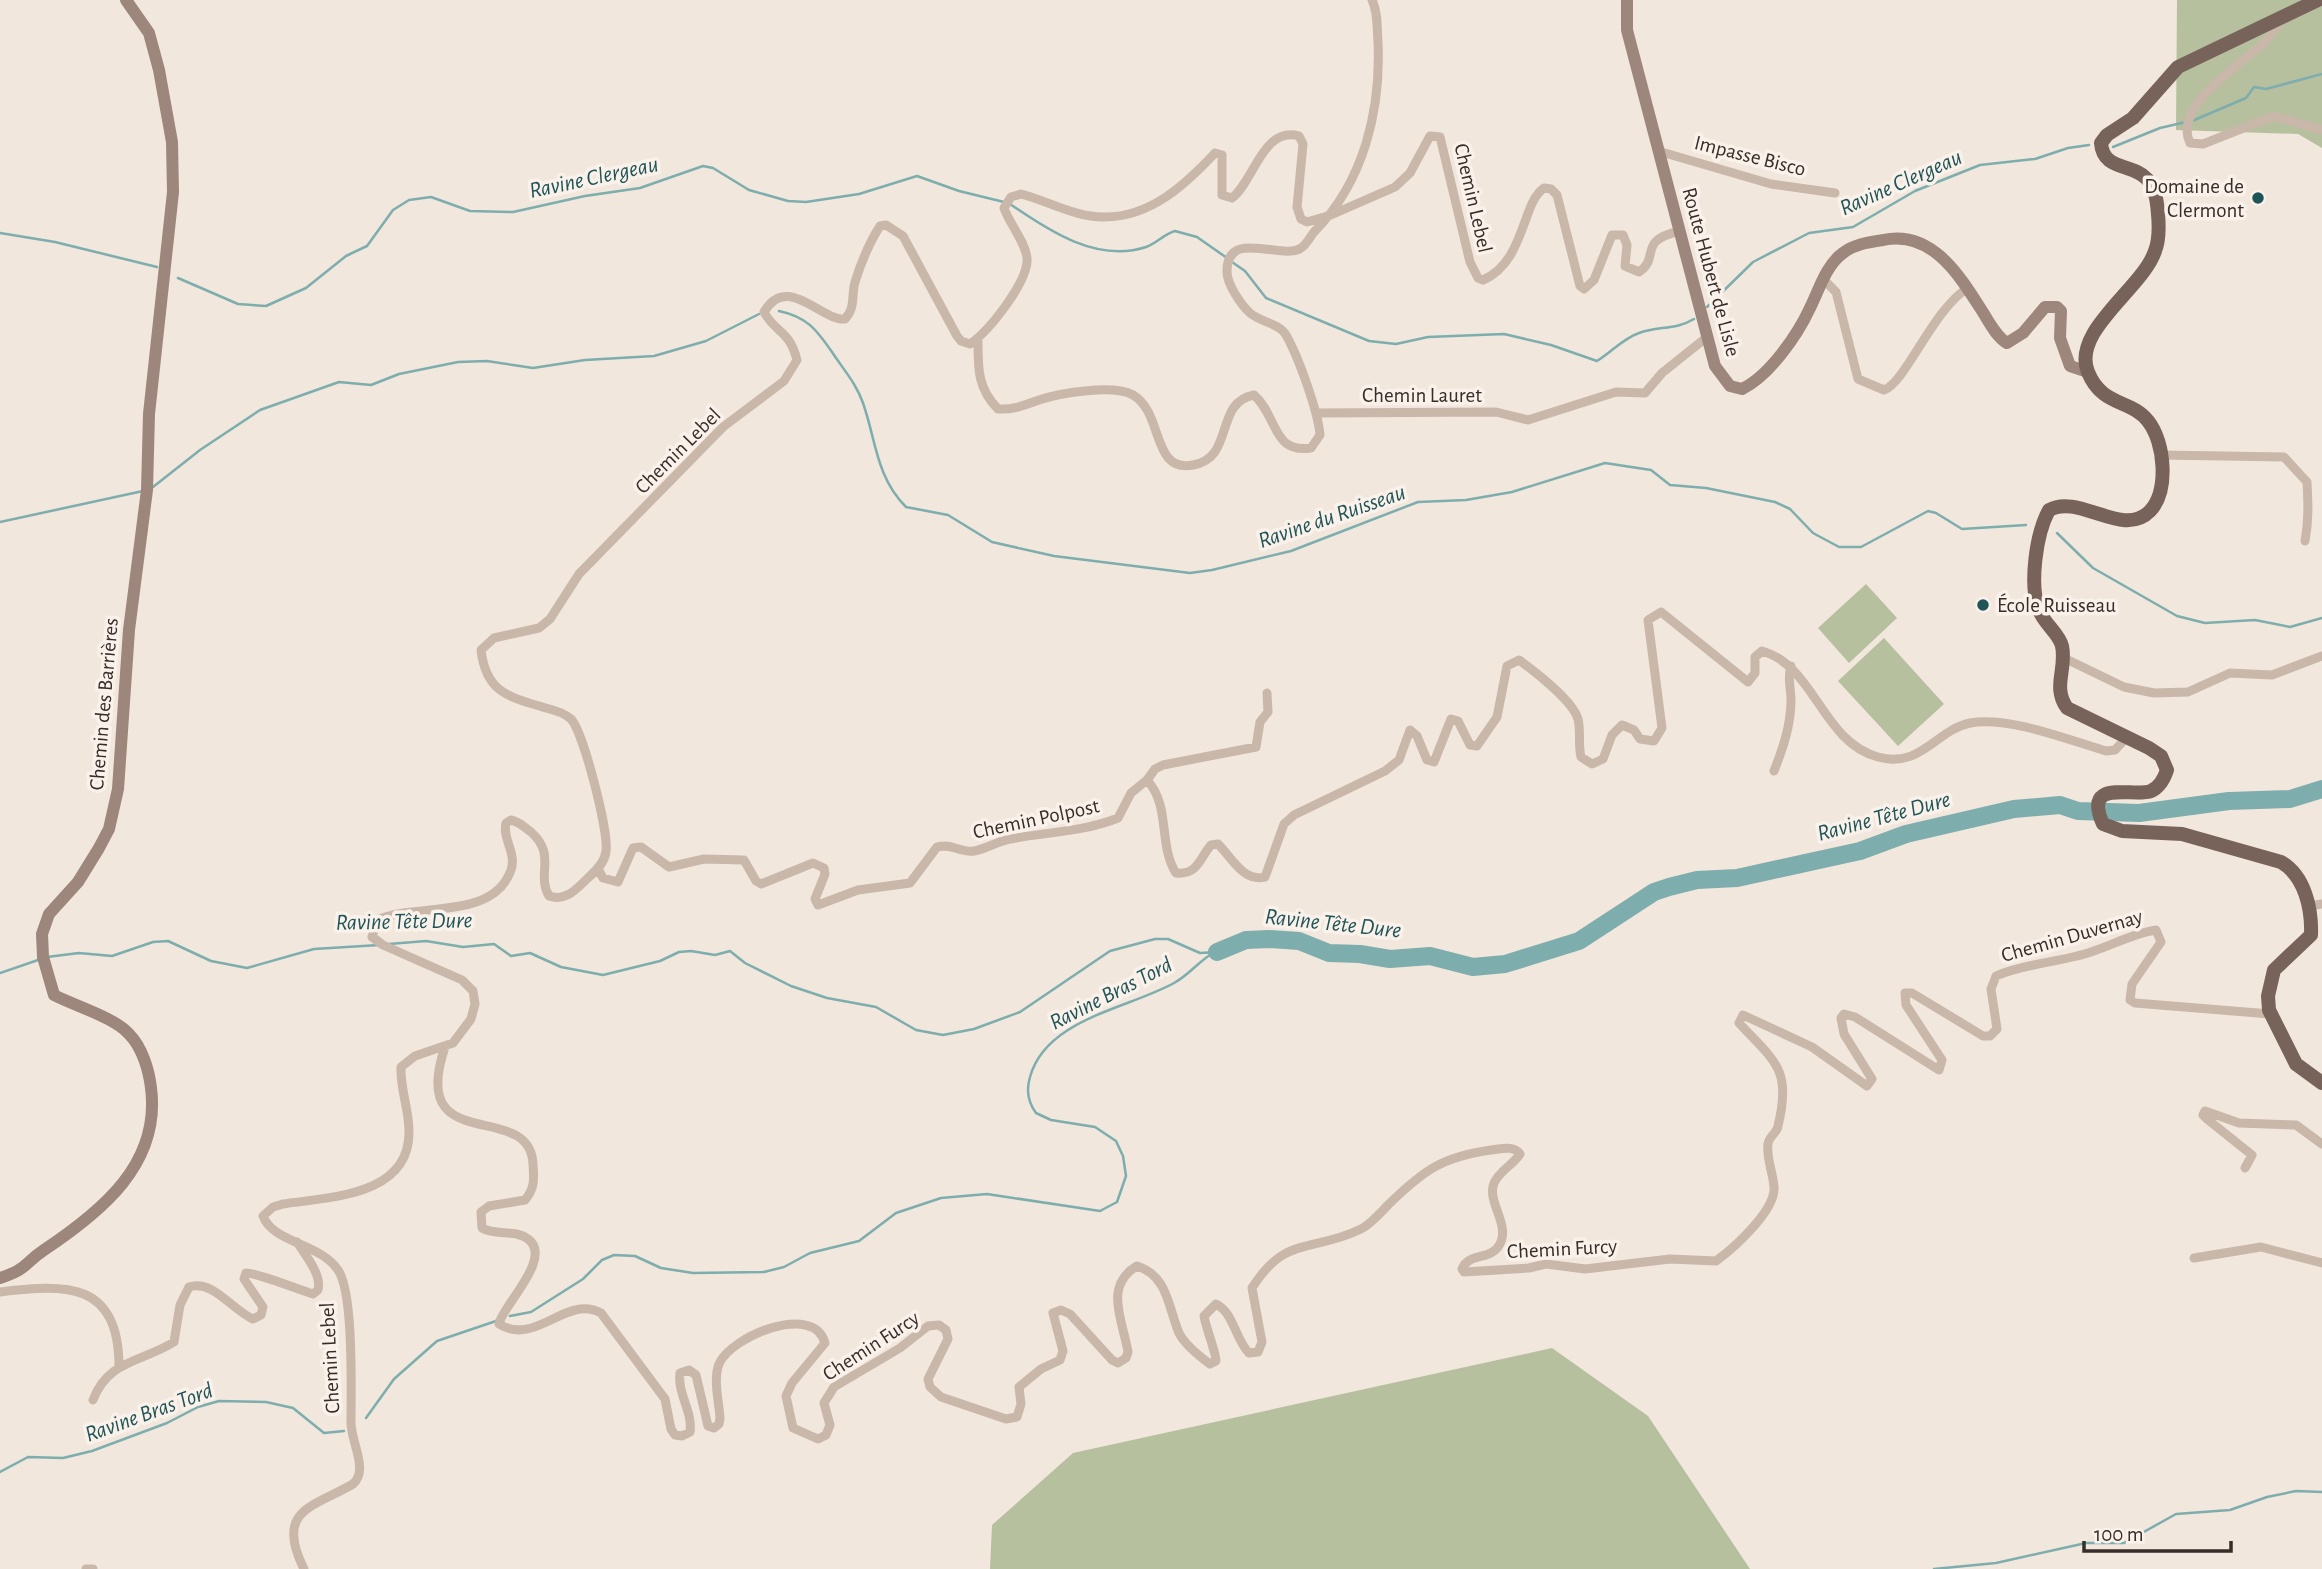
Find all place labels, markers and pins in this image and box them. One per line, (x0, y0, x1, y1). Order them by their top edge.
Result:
place label: Domaine de Clermont (2144, 176, 2244, 221)
marker: Domaine de Clermont (2250, 190, 2266, 206)
place label: École Ruisseau (1997, 593, 2116, 616)
marker: École Ruisseau (1975, 597, 1991, 613)

